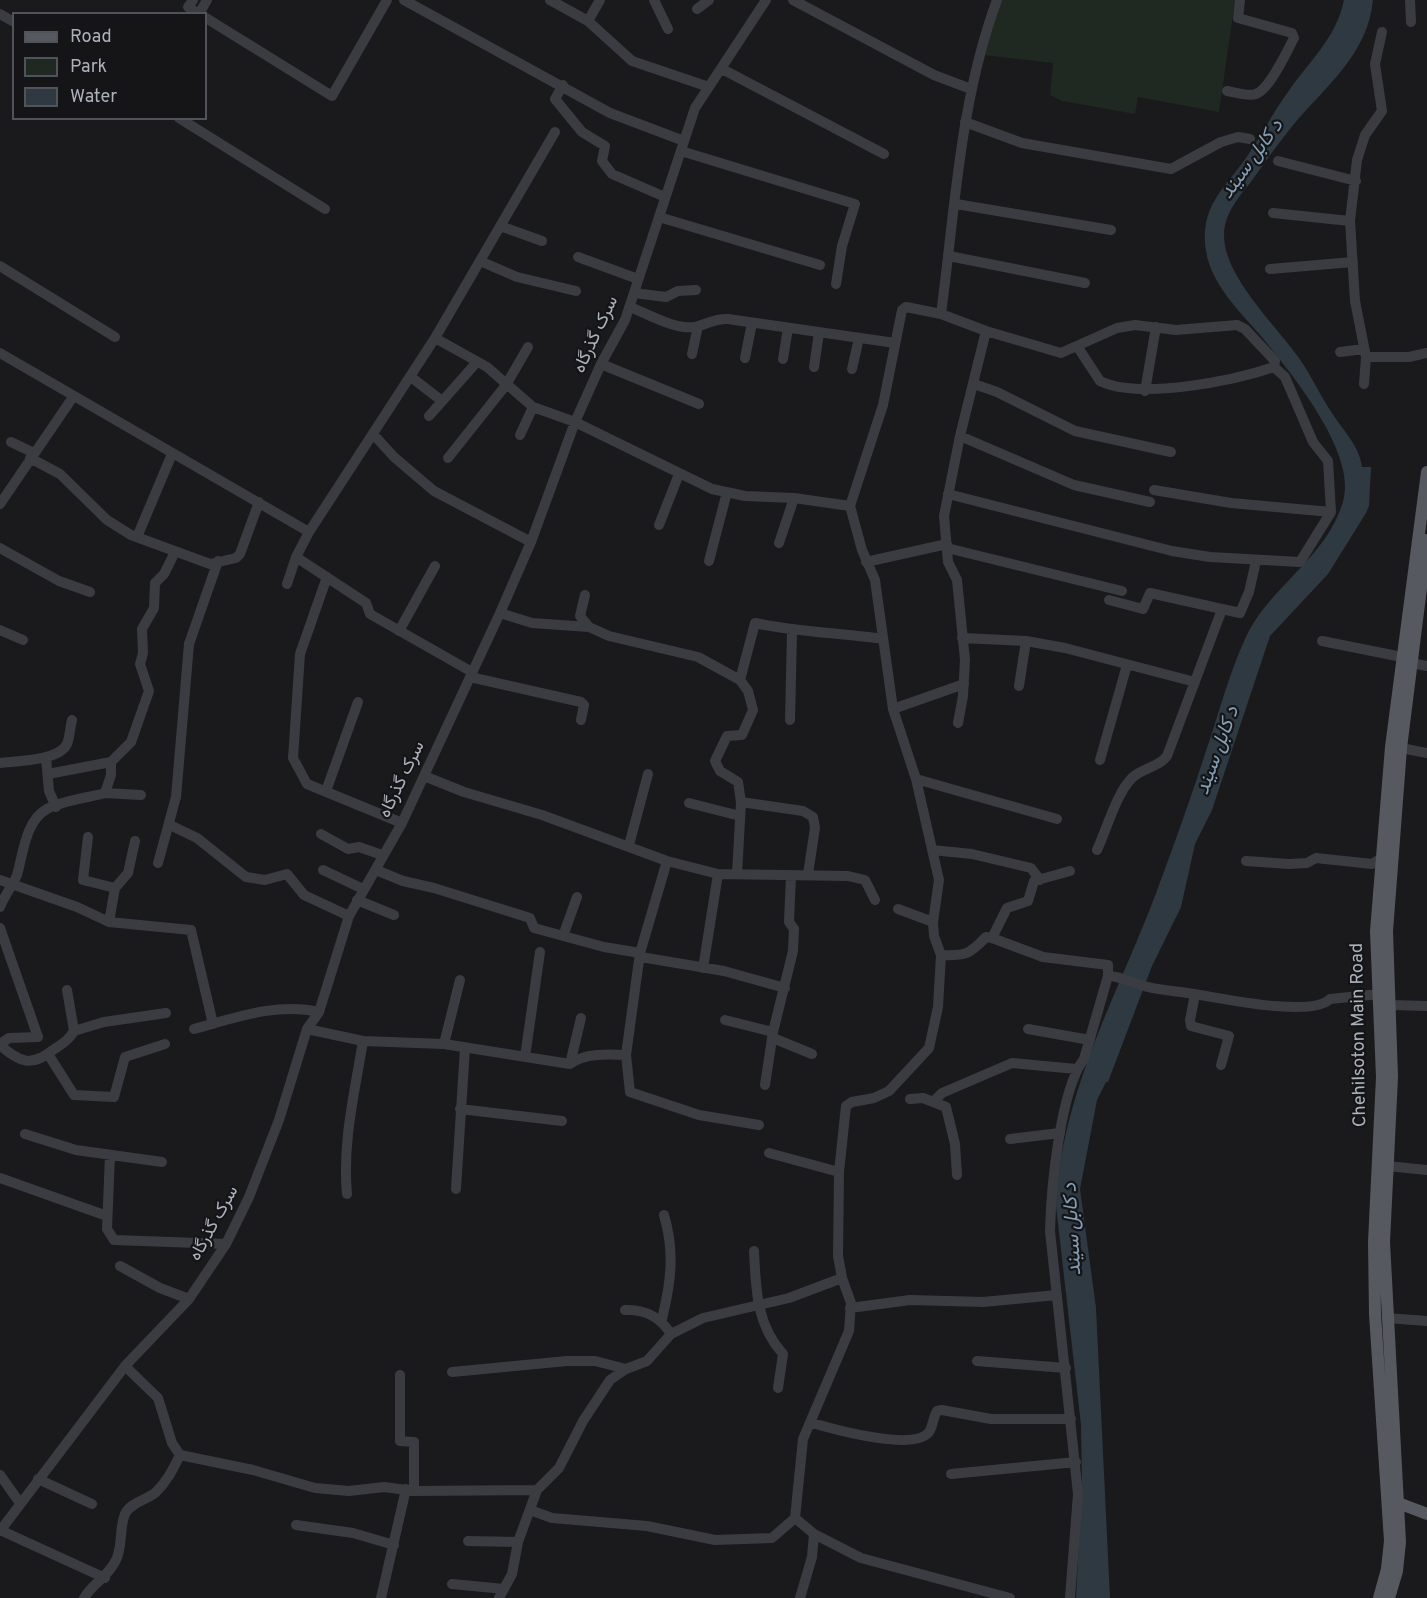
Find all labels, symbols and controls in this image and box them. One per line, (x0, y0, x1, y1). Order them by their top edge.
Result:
legend (12, 12, 207, 120)
text: Road (70, 26, 112, 49)
text: Park (70, 56, 107, 79)
text: Water (70, 86, 117, 109)
water label: د کابل سيند (1216, 116, 1290, 204)
street label: سرک گذرگاه (570, 293, 624, 377)
water label: د کابل سيند (1192, 703, 1246, 799)
street label: سرک گذرگاه (375, 738, 431, 822)
street label: Chehilsoton Main Road (1348, 943, 1372, 1127)
water label: د کابل سيند (1060, 1182, 1088, 1276)
street label: سرک گذرگاه (186, 1183, 244, 1265)

